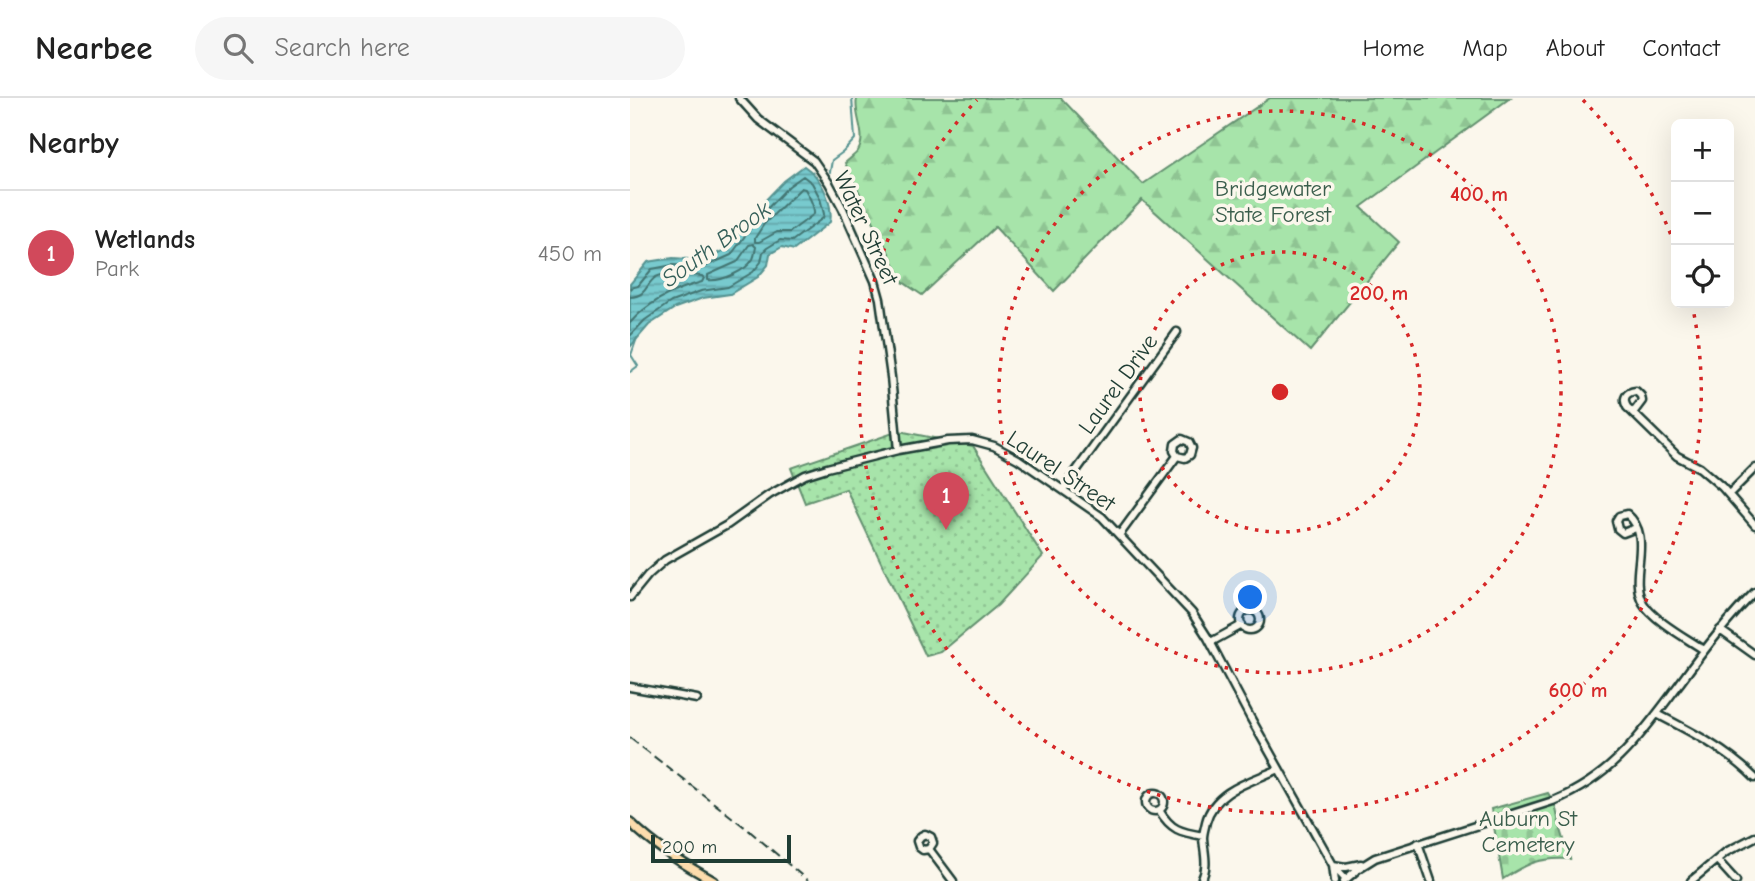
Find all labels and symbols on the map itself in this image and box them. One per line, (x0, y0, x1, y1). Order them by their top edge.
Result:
street label: Water Street (828, 167, 905, 290)
park label: Bridgewater State Forest (1215, 175, 1332, 228)
text: 400 m (1450, 182, 1508, 206)
water label: South Brook (656, 195, 776, 293)
text: 200 m (1350, 281, 1408, 305)
street label: Laurel Drive (1073, 329, 1163, 439)
centre of rings (1268, 380, 1292, 404)
street label: Laurel Street (1002, 425, 1122, 518)
pin: 1 (923, 472, 969, 530)
your location (1233, 580, 1267, 614)
text: 600 m (1548, 678, 1608, 702)
park label: Auburn St Cemetery (1479, 805, 1578, 858)
scale bar (651, 832, 791, 864)

